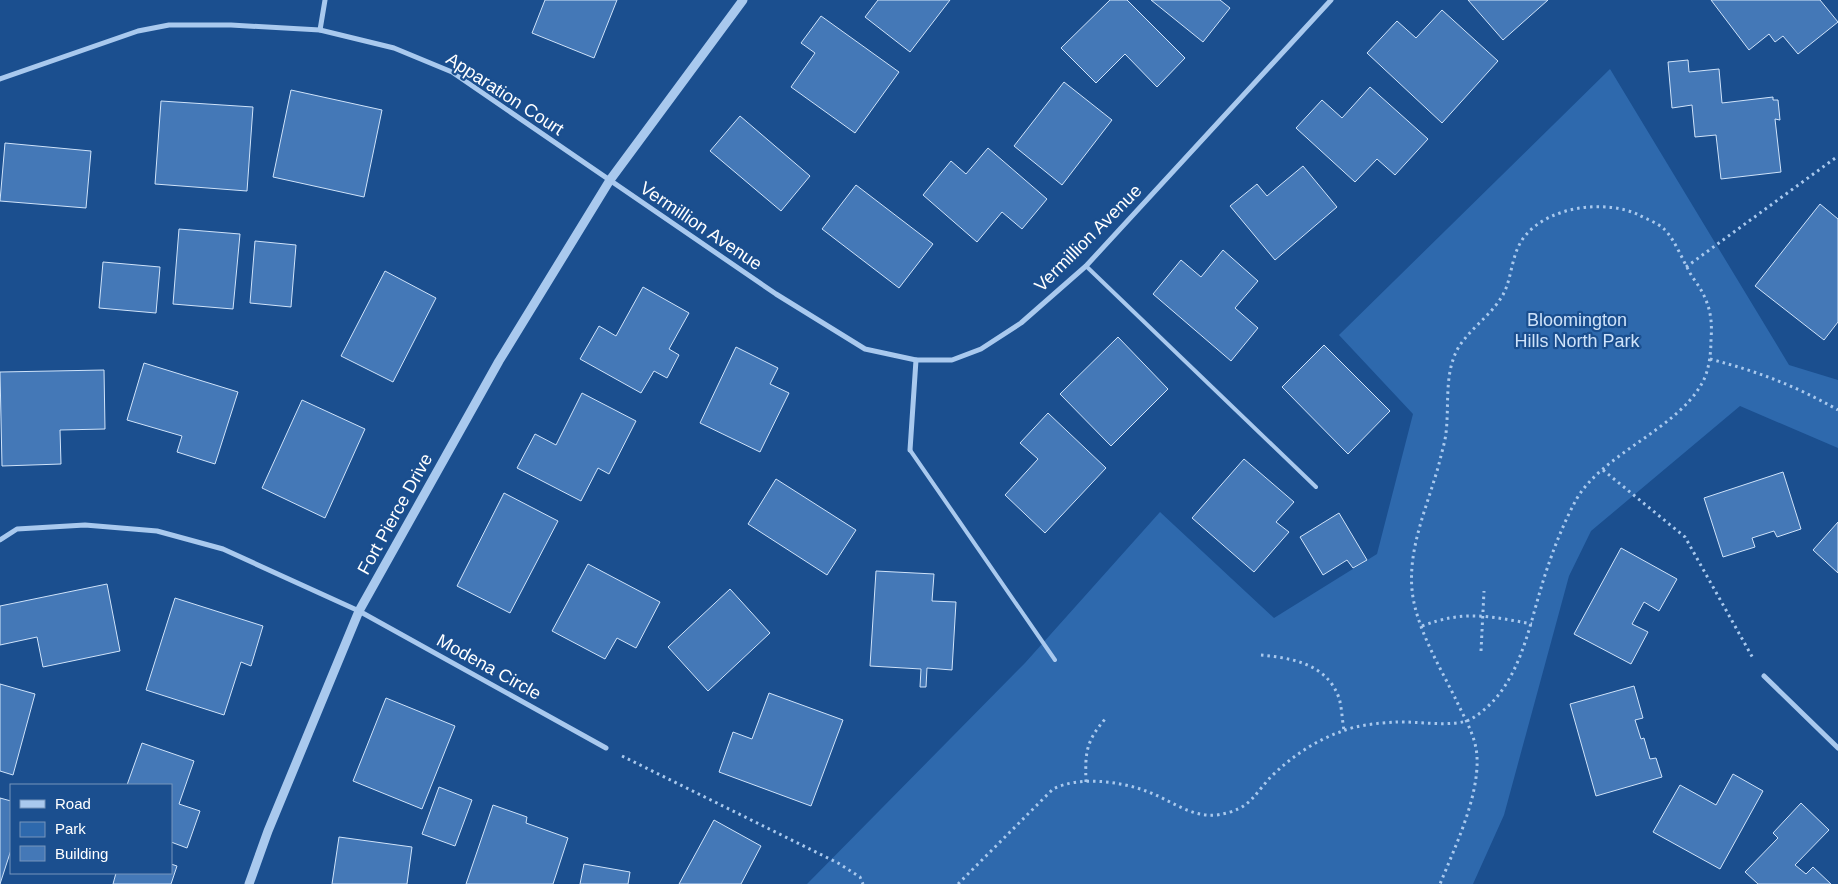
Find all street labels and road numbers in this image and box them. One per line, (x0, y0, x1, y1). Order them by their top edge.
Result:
street label: Apparation Court (442, 49, 568, 139)
street label: Vermillion Avenue (636, 178, 766, 274)
street label: Vermillion Avenue (1030, 180, 1146, 296)
street label: Fort Pierce Drive (354, 450, 436, 578)
street label: Modena Circle (433, 630, 545, 704)

